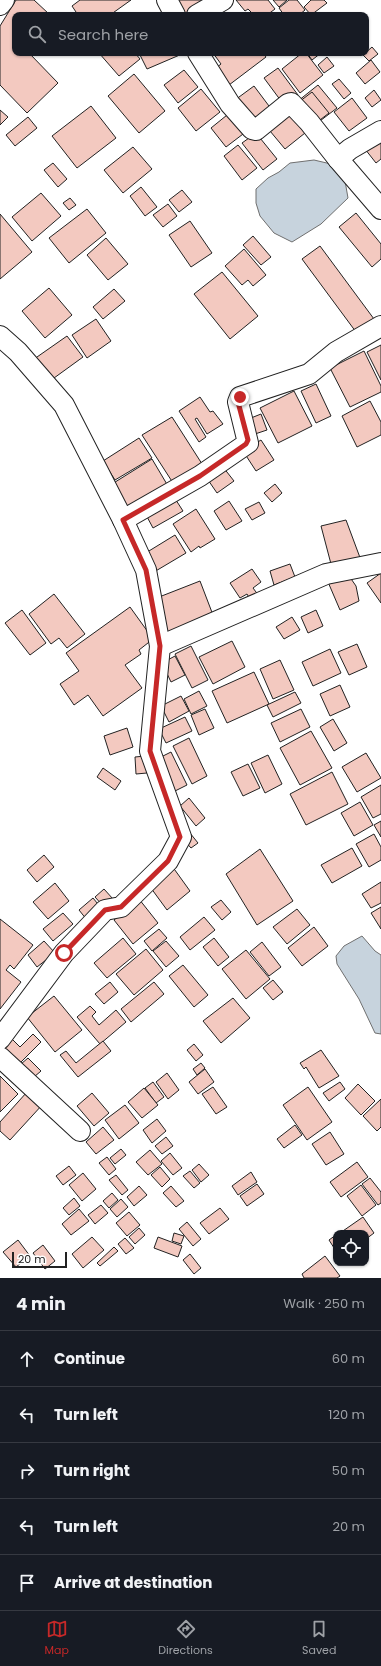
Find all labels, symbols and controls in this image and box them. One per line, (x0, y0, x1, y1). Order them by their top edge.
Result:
search box (12, 12, 369, 56)
icon: search (26, 23, 48, 45)
text: Search here (58, 24, 148, 45)
route end (231, 388, 249, 406)
route start (55, 944, 73, 962)
map controls (333, 1230, 369, 1266)
button: locate (333, 1230, 369, 1266)
scale bar (12, 1250, 67, 1269)
text: 20 m (18, 1251, 46, 1267)
text: 4 min (16, 1292, 66, 1316)
text: Walk · 250 m (283, 1294, 365, 1313)
icon: ahead (16, 1348, 38, 1370)
text: Continue (54, 1348, 125, 1369)
text: 60 m (332, 1349, 365, 1368)
icon: left (16, 1404, 38, 1426)
text: Turn left (54, 1404, 118, 1425)
text: 120 m (328, 1405, 365, 1424)
icon: right (16, 1460, 38, 1482)
text: Turn right (54, 1460, 130, 1481)
text: 50 m (332, 1461, 365, 1480)
icon: left (16, 1516, 38, 1538)
text: Turn left (54, 1516, 118, 1537)
text: 20 m (332, 1517, 365, 1536)
icon: arrive (16, 1572, 38, 1594)
text: Arrive at destination (54, 1572, 212, 1593)
tab: Map (45, 1618, 69, 1659)
tab: Directions (158, 1618, 213, 1659)
tab: Saved (302, 1618, 336, 1659)

